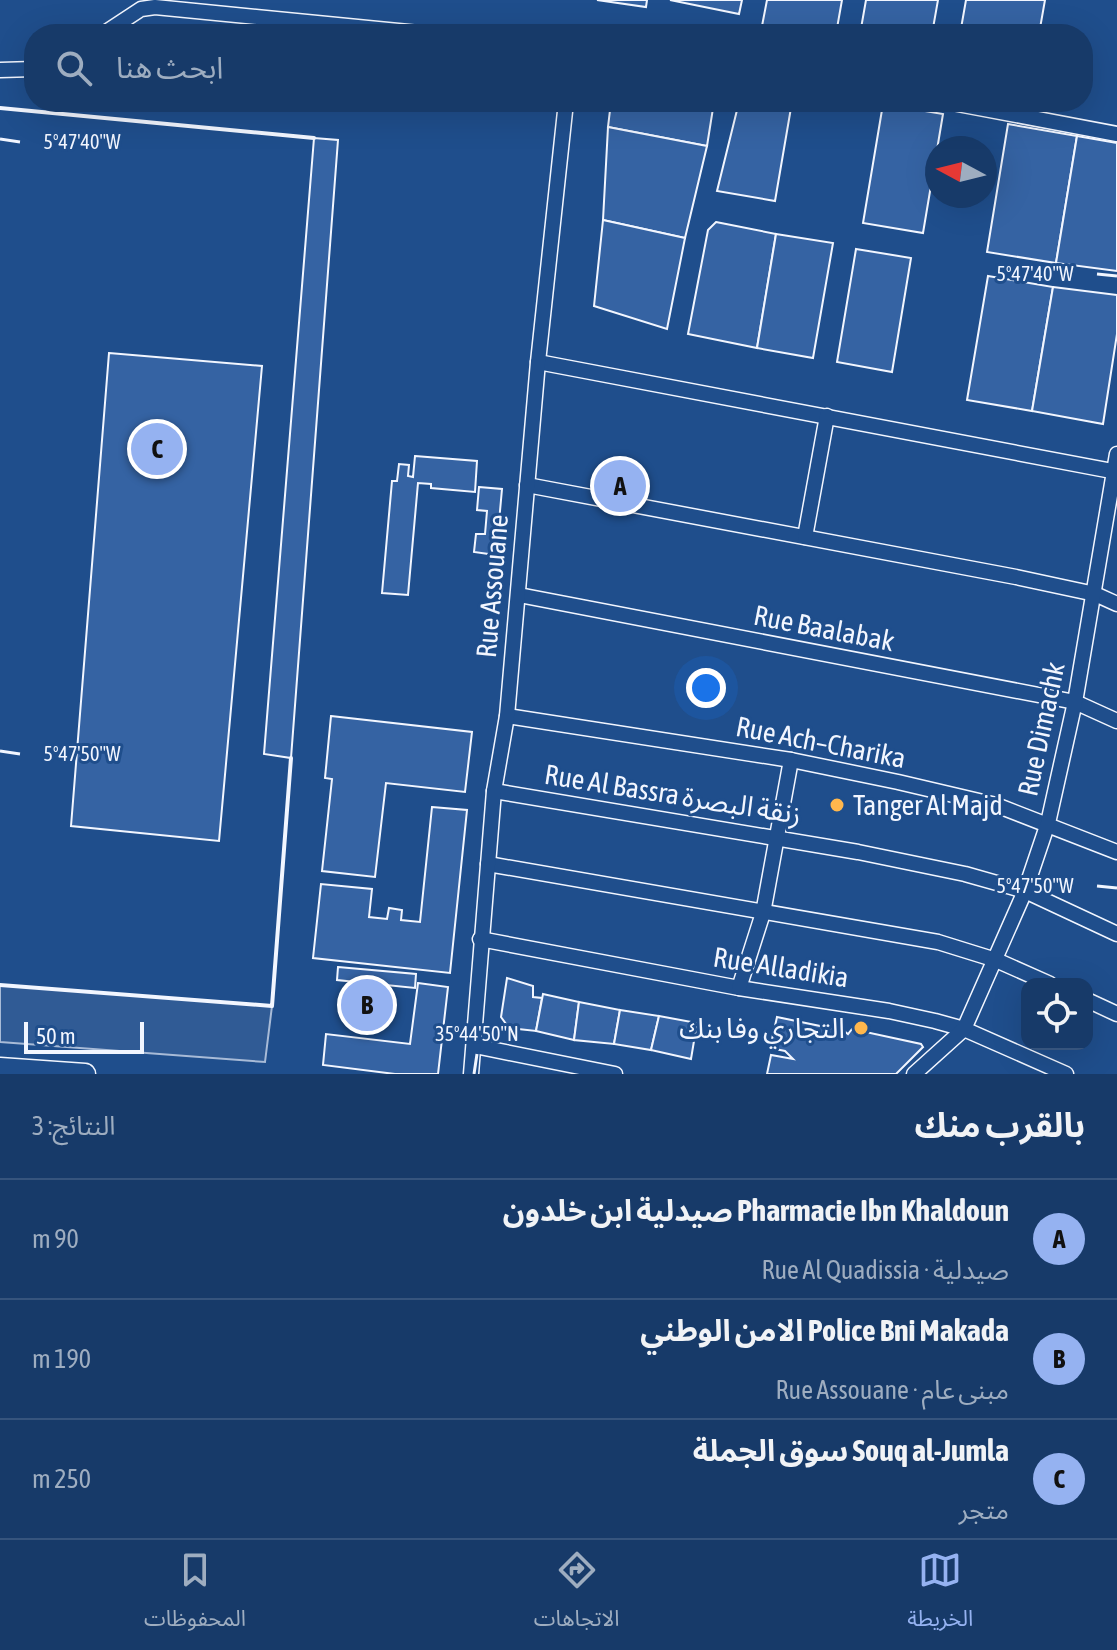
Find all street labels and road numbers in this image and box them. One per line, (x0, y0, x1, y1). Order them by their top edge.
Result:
street label: Rue Assouane (470, 513, 514, 659)
street label: Rue Baalabak (751, 599, 897, 657)
street label: Rue Dimachk (1011, 659, 1071, 799)
street label: Rue Ach–Charika (733, 710, 909, 774)
street label: Rue Al Bassra زنقة البصرة (542, 758, 804, 831)
street label: Rue Alladikia (711, 941, 851, 993)

